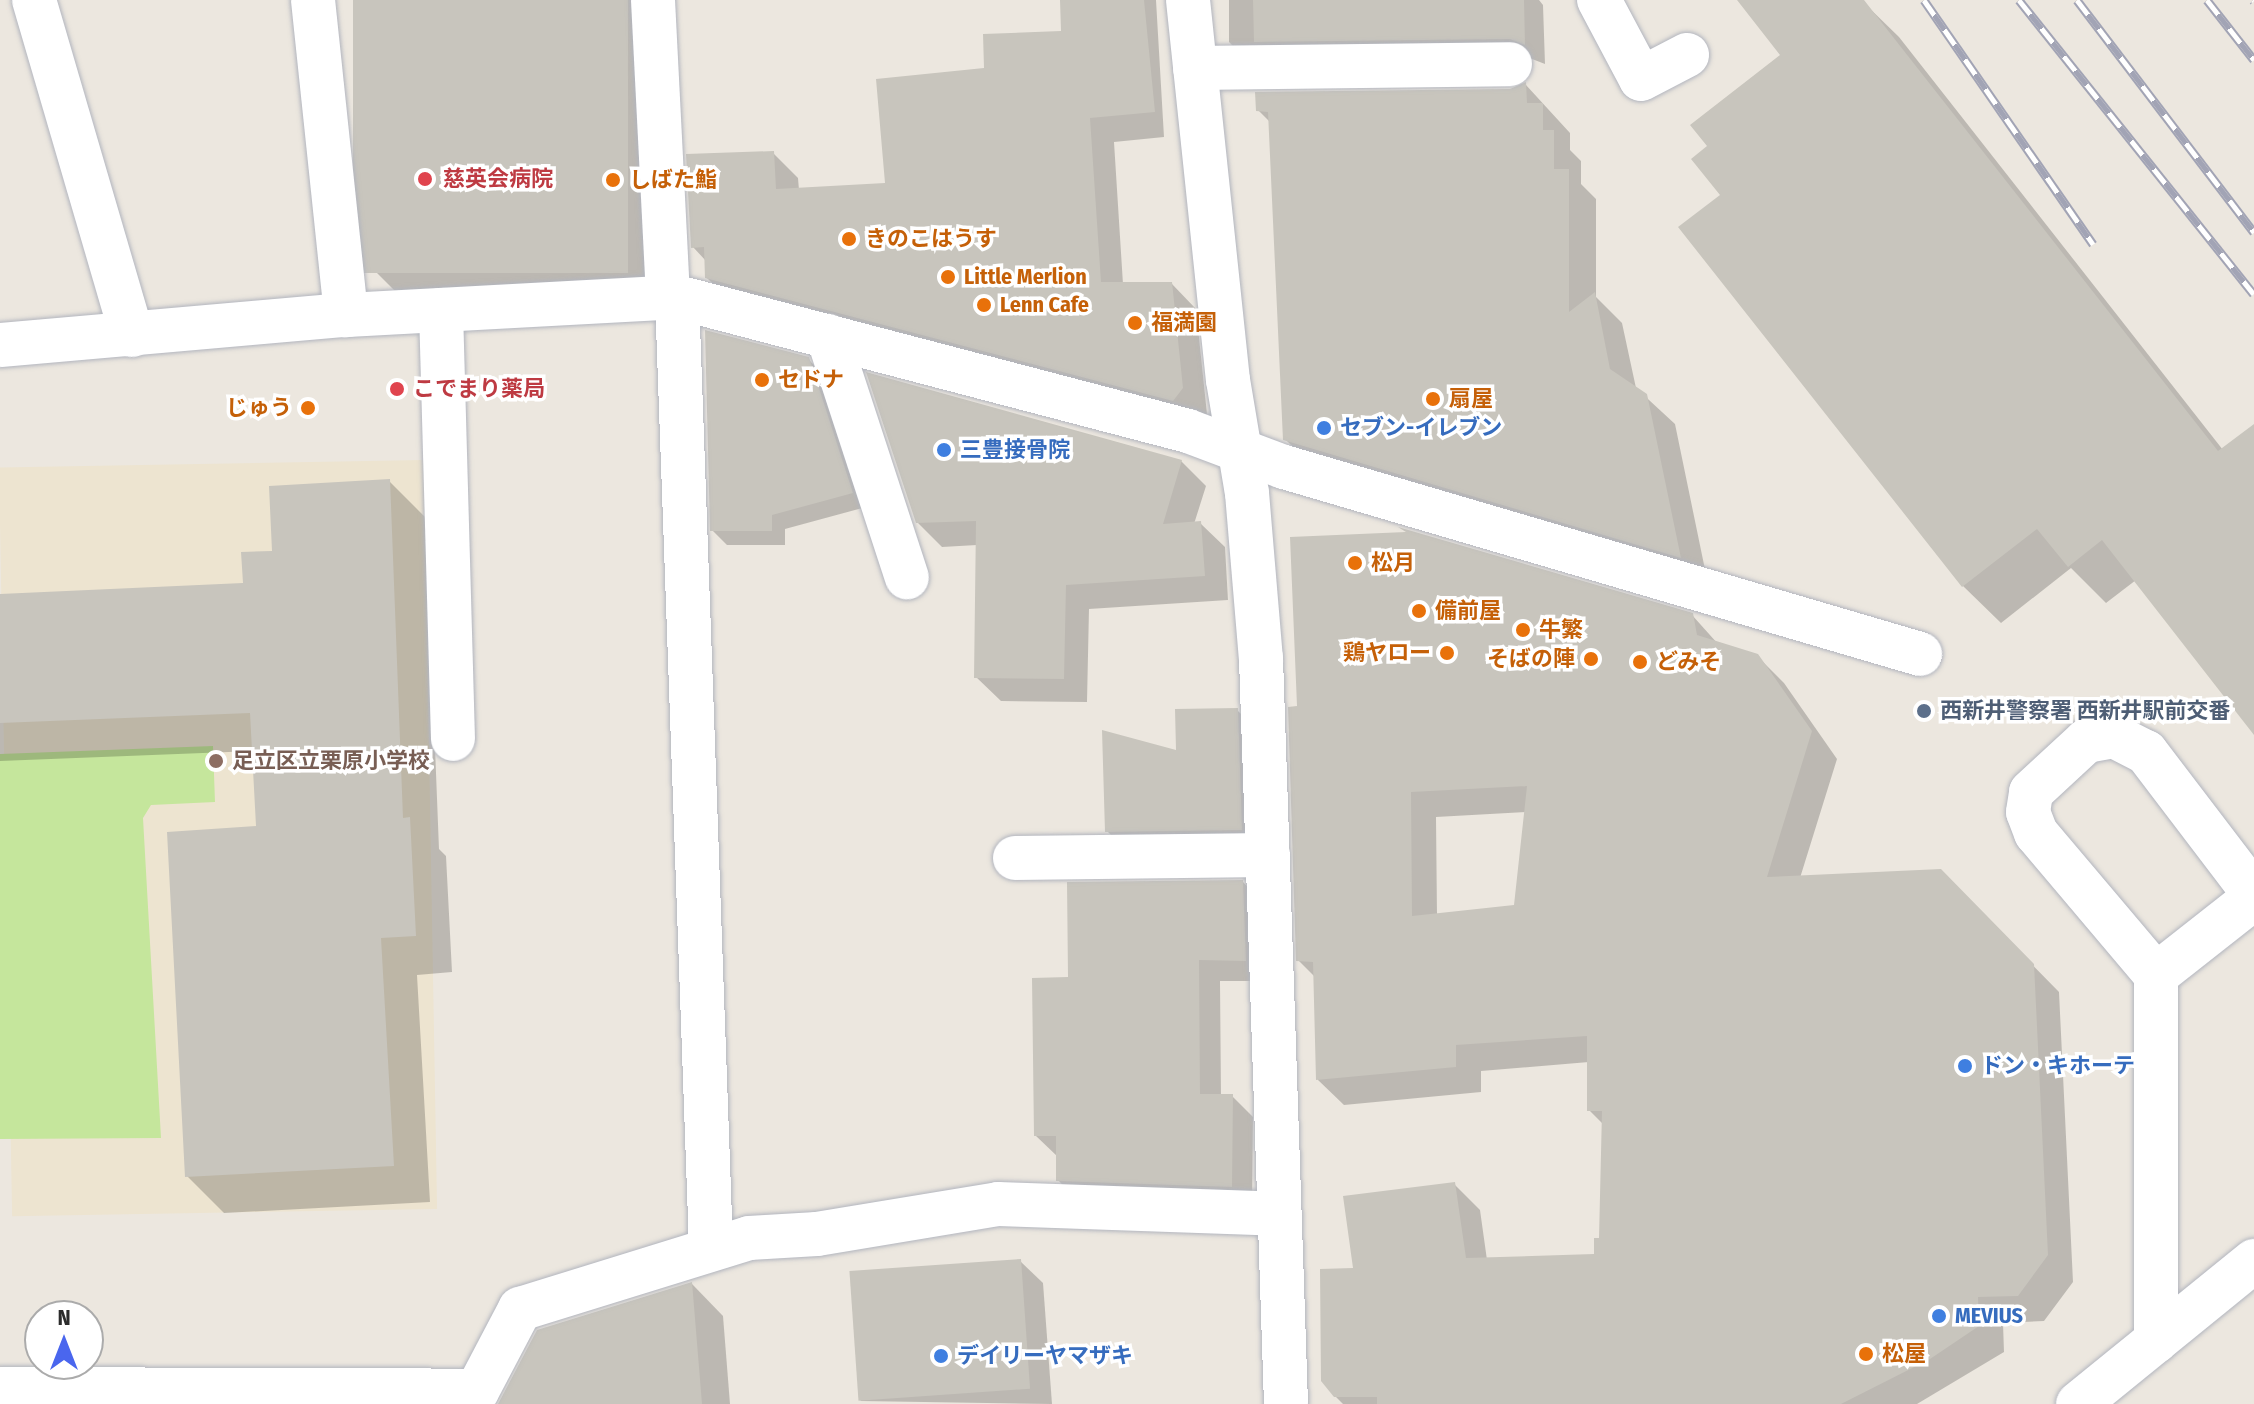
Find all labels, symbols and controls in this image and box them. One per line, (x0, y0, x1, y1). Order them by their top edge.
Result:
place label: 慈英会病院 (443, 166, 553, 192)
place label: しばた鮨 (629, 167, 717, 193)
marker: 慈英会病院 (414, 168, 436, 190)
marker: しばた鮨 (604, 171, 622, 189)
place label: きのこはうす (865, 226, 997, 252)
marker: きのこはうす (840, 230, 858, 248)
place label: Little Merlion (964, 264, 1087, 290)
marker: Little Merlion (939, 268, 957, 286)
place label: Lenn Cafe (1000, 292, 1089, 318)
marker: Lenn Cafe (975, 296, 993, 314)
place label: 福満園 (1151, 310, 1217, 336)
marker: 福満園 (1126, 314, 1144, 332)
place label: セドナ (778, 367, 844, 393)
marker: セドナ (753, 371, 771, 389)
place label: こでまり薬局 (413, 376, 545, 402)
marker: こでまり薬局 (388, 380, 406, 398)
place label: 扇屋 (1449, 386, 1493, 412)
marker: 扇屋 (1424, 390, 1442, 408)
place label: じゅう (226, 395, 292, 421)
marker: じゅう (299, 399, 317, 417)
place label: セブン-イレブン (1340, 415, 1502, 441)
marker: セブン-イレブン (1315, 419, 1333, 437)
place label: 三豊接骨院 (960, 437, 1070, 463)
marker: 三豊接骨院 (935, 441, 953, 459)
place label: 松月 (1371, 550, 1415, 576)
marker: 松月 (1346, 554, 1364, 572)
place label: 備前屋 (1435, 598, 1501, 624)
marker: 備前屋 (1410, 602, 1428, 620)
place label: 牛繁 (1539, 617, 1583, 643)
marker: 牛繁 (1514, 621, 1532, 639)
place label: 鶏ヤロー (1343, 640, 1431, 666)
marker: 鶏ヤロー (1438, 644, 1456, 662)
place label: そばの陣 (1487, 646, 1575, 672)
place label: どみそ (1656, 649, 1722, 675)
marker: そばの陣 (1582, 650, 1600, 668)
marker: どみそ (1631, 653, 1649, 671)
place label: 西新井警察署 西新井駅前交番 (1940, 698, 2231, 724)
marker: 西新井警察署 西新井駅前交番 (1915, 702, 1933, 720)
place label: 足立区立栗原小学校 (232, 748, 430, 774)
marker: 足立区立栗原小学校 (207, 752, 225, 770)
place label: ドン・キホーテ (1981, 1053, 2135, 1079)
marker: ドン・キホーテ (1956, 1057, 1974, 1075)
north arrow (24, 1300, 104, 1380)
place label: MEVIUS (1955, 1303, 2023, 1329)
text: N (57, 1304, 71, 1331)
marker: MEVIUS (1930, 1307, 1948, 1325)
place label: 松屋 (1882, 1341, 1926, 1367)
place label: デイリーヤマザキ (957, 1343, 1133, 1369)
marker: 松屋 (1857, 1345, 1875, 1363)
marker: デイリーヤマザキ (932, 1347, 950, 1365)

